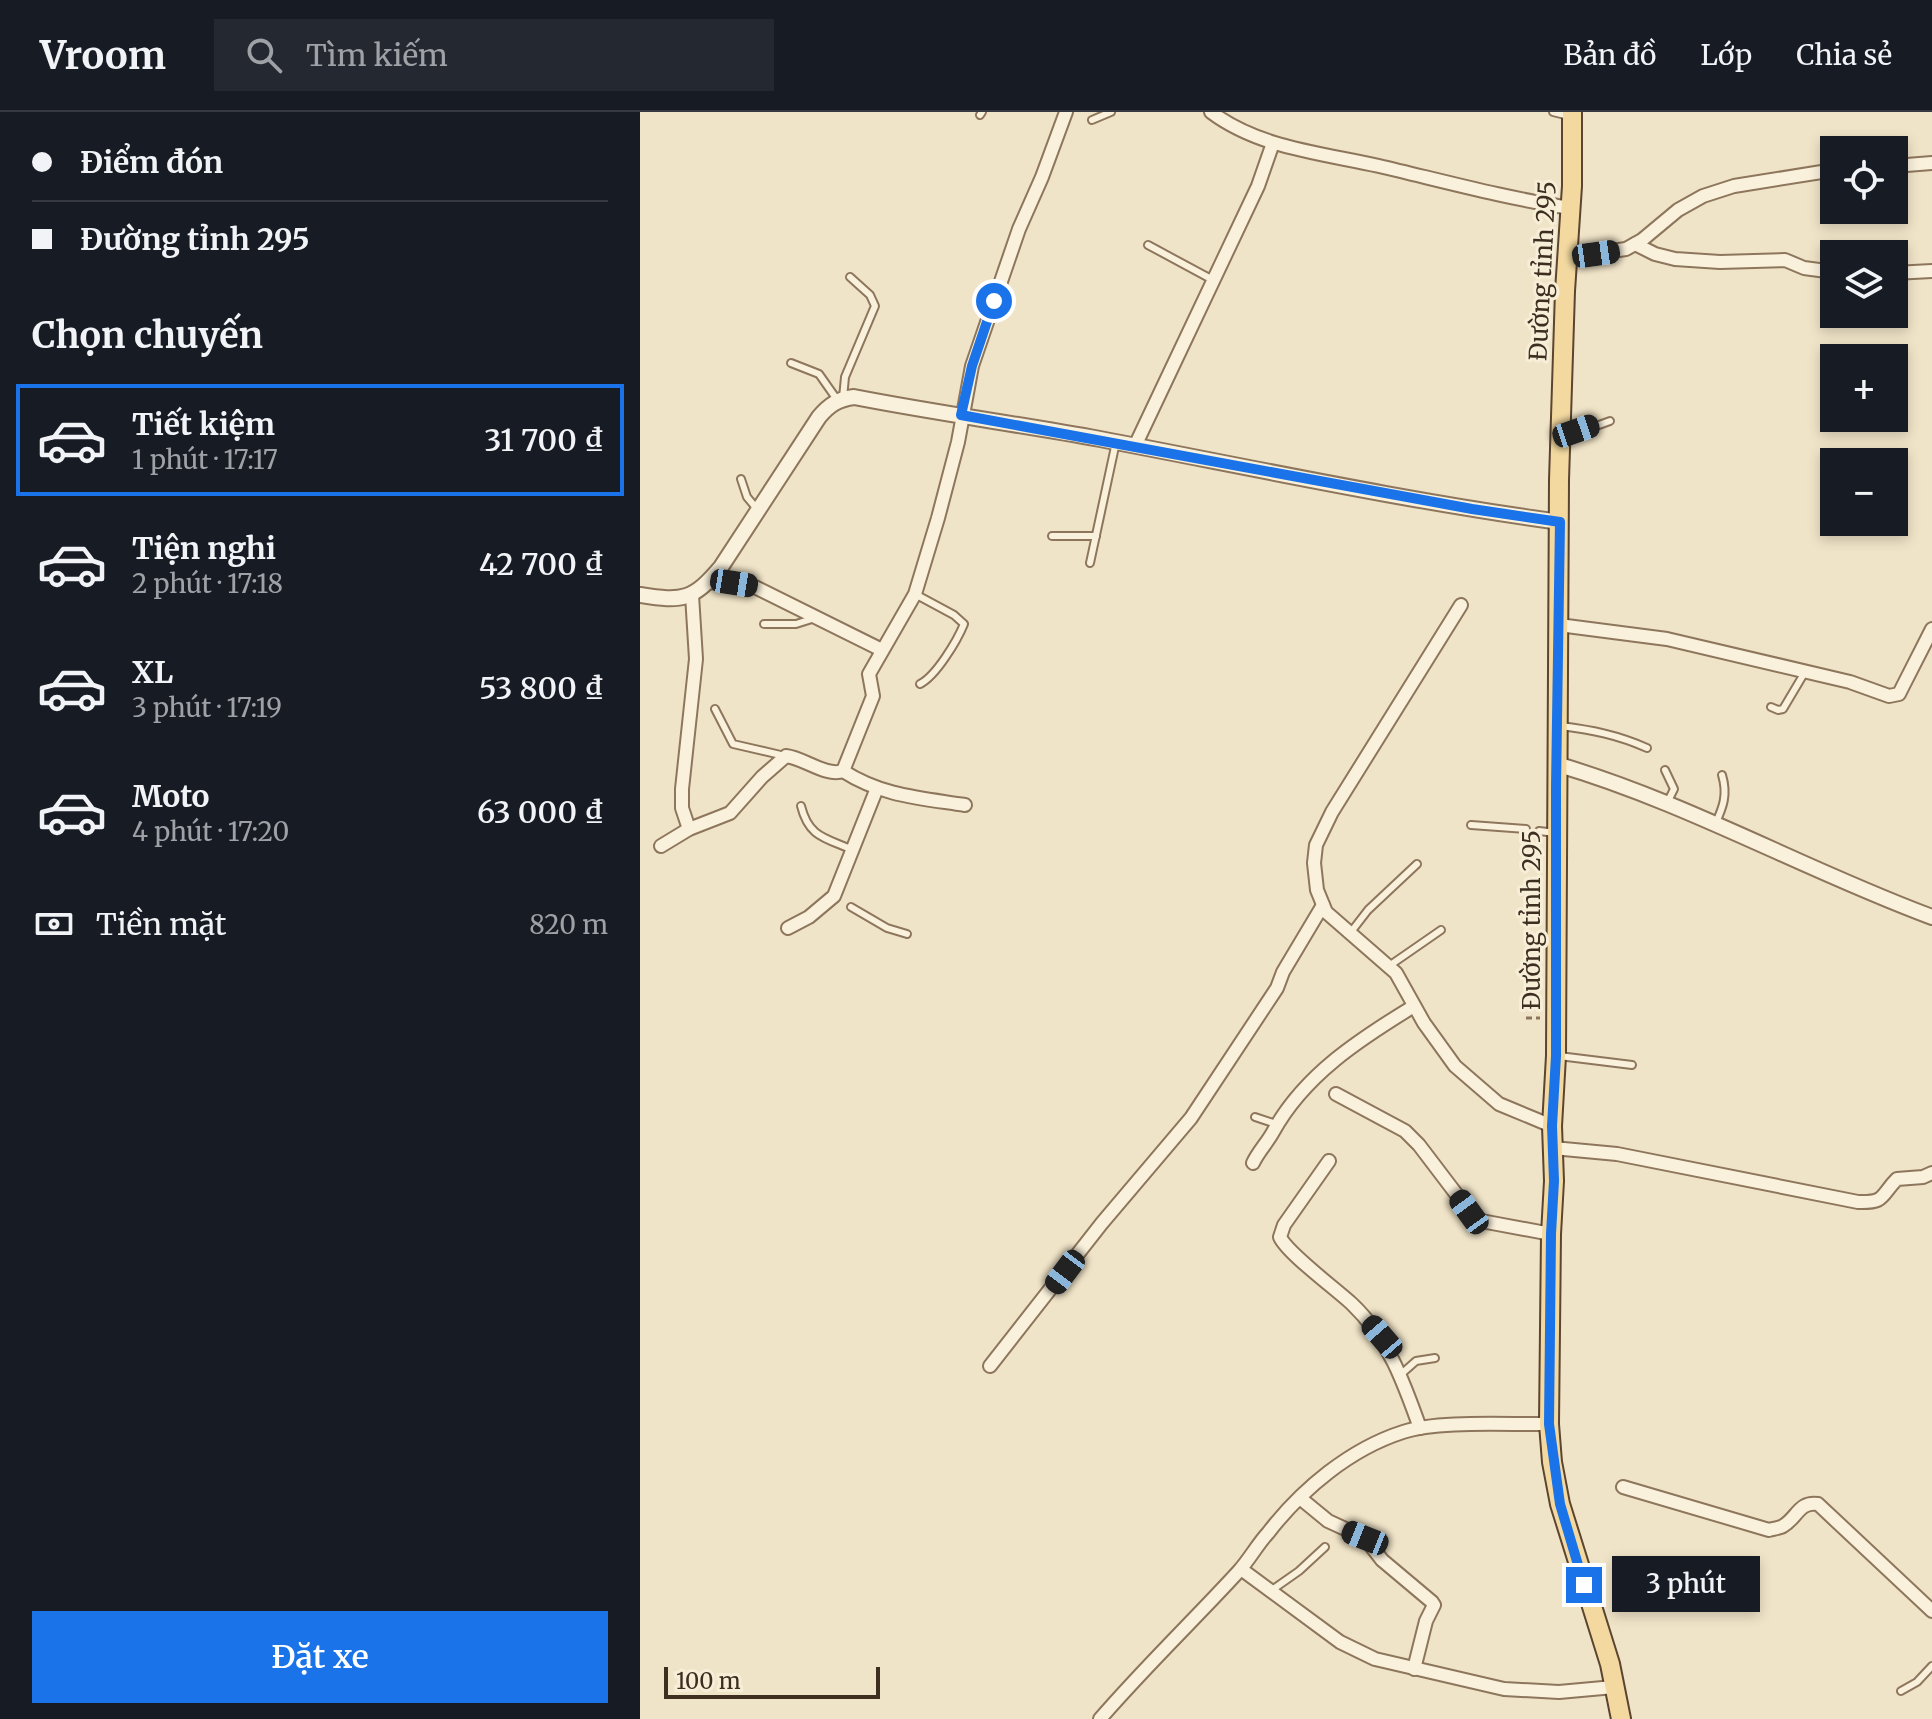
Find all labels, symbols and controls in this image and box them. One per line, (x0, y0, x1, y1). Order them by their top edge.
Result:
search box (214, 19, 774, 91)
text: Vroom (40, 32, 166, 79)
icon: search (242, 33, 286, 77)
text: Tìm kiếm (306, 36, 448, 74)
text: Bản đồ (1563, 37, 1656, 73)
text: Lớp (1700, 37, 1752, 73)
text: Chia sẻ (1796, 37, 1892, 73)
map controls (1820, 136, 1908, 536)
button: locate (1820, 136, 1908, 224)
text: Điểm đón (80, 143, 223, 181)
street label: Đường tỉnh 295 (1522, 180, 1563, 362)
text: Đường tỉnh 295 (80, 220, 310, 258)
car (1571, 239, 1621, 269)
button: layers (1820, 240, 1908, 328)
route start (976, 283, 1012, 319)
text: Chọn chuyến (32, 313, 263, 358)
button: + (1820, 344, 1908, 432)
icon: car (36, 404, 108, 476)
text: Tiết kiệm (132, 405, 275, 443)
car (1549, 412, 1603, 450)
text: 31 700 ₫ (484, 421, 604, 459)
text: 1 phút · 17:17 (132, 443, 278, 476)
button: − (1820, 448, 1908, 536)
icon: car (36, 528, 108, 600)
text: Tiện nghi (132, 529, 276, 567)
text: 42 700 ₫ (479, 545, 604, 583)
text: 2 phút · 17:18 (132, 567, 283, 600)
car (708, 567, 760, 599)
icon: car (36, 652, 108, 724)
text: XL (132, 653, 173, 691)
text: 53 800 ₫ (479, 669, 604, 707)
text: 3 phút · 17:19 (132, 691, 282, 724)
icon: car (36, 776, 108, 848)
text: Moto (132, 777, 210, 815)
text: 63 000 ₫ (477, 793, 604, 831)
text: 4 phút · 17:20 (132, 815, 289, 848)
street label: Đường tỉnh 295 (1516, 830, 1547, 1010)
icon: cash (32, 902, 76, 946)
text: Tiền mặt (96, 905, 227, 943)
text: 820 m (529, 908, 608, 941)
car (1445, 1186, 1493, 1238)
car (1041, 1246, 1089, 1298)
car (1357, 1311, 1407, 1363)
car (1338, 1518, 1392, 1558)
callout: 3 phút (1612, 1557, 1760, 1613)
route end (1566, 1567, 1602, 1603)
text: 3 phút (1646, 1567, 1726, 1600)
button: Đặt xe (32, 1611, 608, 1703)
scale bar (664, 1663, 880, 1699)
text: 100 m (676, 1667, 741, 1695)

